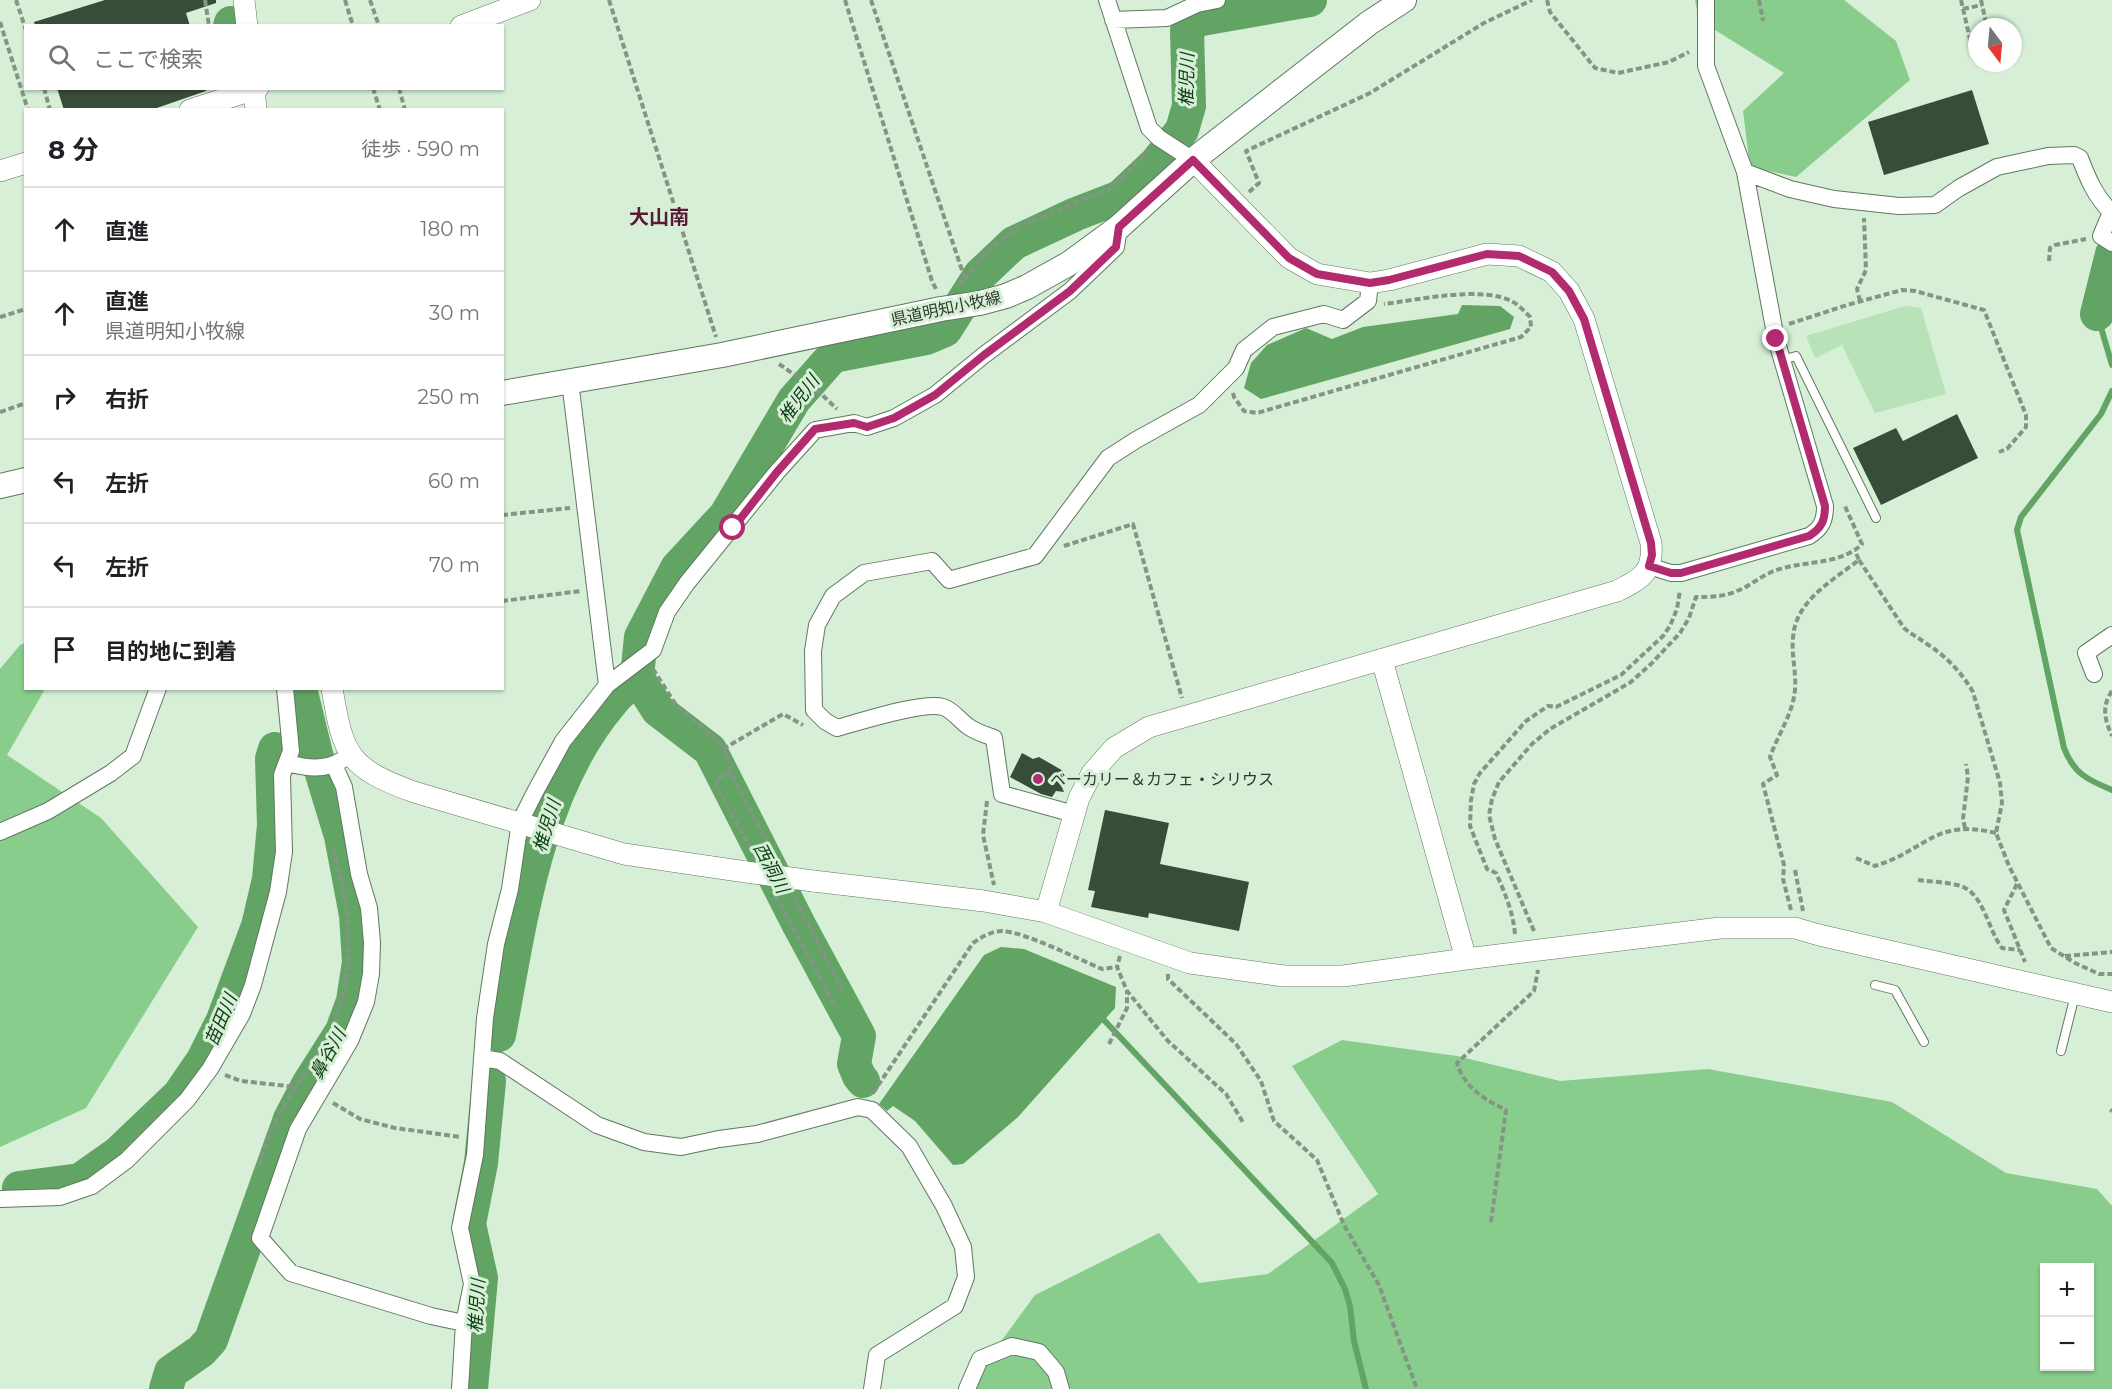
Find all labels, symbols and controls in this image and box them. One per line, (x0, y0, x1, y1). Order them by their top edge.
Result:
north arrow (1968, 18, 2022, 72)
search box (24, 24, 504, 90)
icon: search (45, 41, 78, 74)
text: ここで検索 (93, 46, 203, 73)
water label: 椎児川 (1176, 51, 1199, 107)
text: 8 分 (48, 134, 99, 166)
text: 徒歩 · 590 m (361, 137, 480, 161)
district label: 大山南 (629, 205, 689, 229)
icon: ahead (48, 213, 81, 246)
text: 180 m (420, 217, 480, 241)
text: 直進 (105, 218, 149, 245)
text: 直進 (105, 288, 149, 315)
street label: 県道明知小牧線 (889, 288, 1003, 329)
icon: ahead (48, 297, 81, 330)
text: 30 m (429, 301, 480, 325)
text: 県道明知小牧線 (105, 319, 245, 343)
route end (1762, 325, 1788, 351)
water label: 椎児川 (774, 369, 825, 427)
icon: right (48, 381, 81, 414)
text: 250 m (418, 385, 480, 409)
text: 右折 (105, 386, 149, 413)
icon: left (48, 465, 81, 498)
text: 60 m (428, 469, 480, 493)
text: 左折 (105, 470, 149, 497)
route start (719, 514, 745, 540)
icon: left (48, 549, 81, 582)
text: 70 m (429, 553, 480, 577)
text: 左折 (105, 554, 149, 581)
icon: arrive (48, 633, 81, 666)
text: 目的地に到着 (105, 638, 237, 665)
place label: ベーカリー＆カフェ・シリウス (1050, 770, 1274, 789)
marker: ベーカリー＆カフェ・シリウス (1031, 772, 1045, 786)
water label: 椎児川 (529, 795, 566, 855)
water label: 西洞川 (749, 839, 794, 899)
water label: 苗田川 (200, 989, 242, 1049)
water label: 鼻谷川 (305, 1023, 352, 1083)
map controls (2040, 1263, 2094, 1371)
button: + (2040, 1263, 2094, 1317)
water label: 椎児川 (465, 1276, 490, 1334)
button: − (2040, 1317, 2094, 1371)

